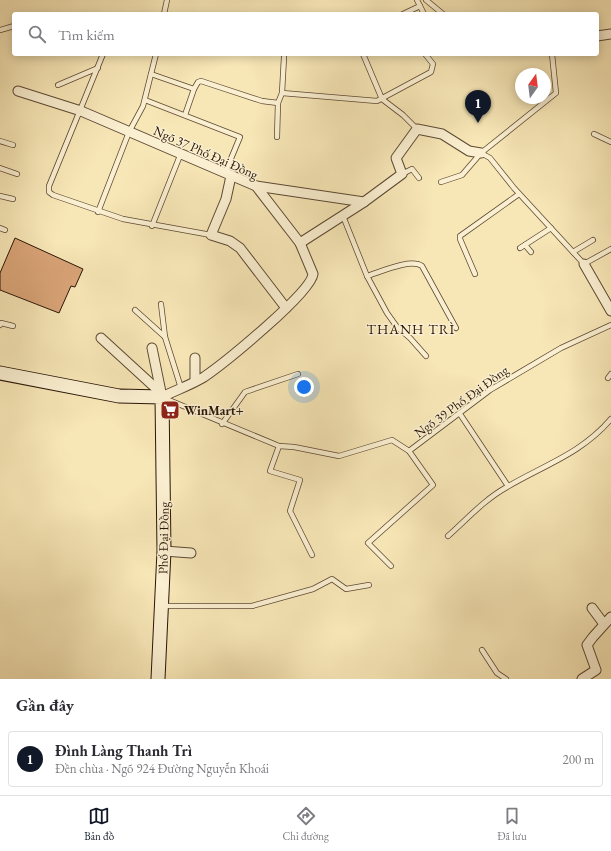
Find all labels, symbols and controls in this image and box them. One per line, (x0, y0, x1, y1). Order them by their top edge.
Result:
search box (12, 12, 599, 56)
icon: search (26, 23, 48, 45)
text: Tìm kiếm (58, 25, 115, 44)
north arrow (515, 68, 551, 104)
pin: 1 (465, 90, 491, 123)
street label: Ngõ 37 Phố Đại Đồng (151, 122, 261, 183)
district label: THANH TRÌ (367, 320, 455, 338)
street label: Ngõ 39 Phố Đại Đồng (411, 361, 512, 441)
your location (294, 377, 314, 397)
supermarket icon: WinMart+ (159, 399, 181, 421)
place label: WinMart+ (184, 402, 244, 419)
street label: Phố Đại Đồng (154, 501, 173, 574)
text: Gần đây (16, 694, 74, 716)
text: Đình Làng Thanh Trì (55, 741, 192, 760)
text: 1 (27, 751, 33, 768)
text: 200 m (563, 751, 594, 768)
text: Đền chùa · Ngõ 924 Đường Nguyễn Khoái (55, 760, 269, 777)
tab: Bản đồ (84, 805, 114, 843)
tab: Chỉ đường (283, 805, 329, 843)
tab: Đã lưu (497, 805, 527, 843)

